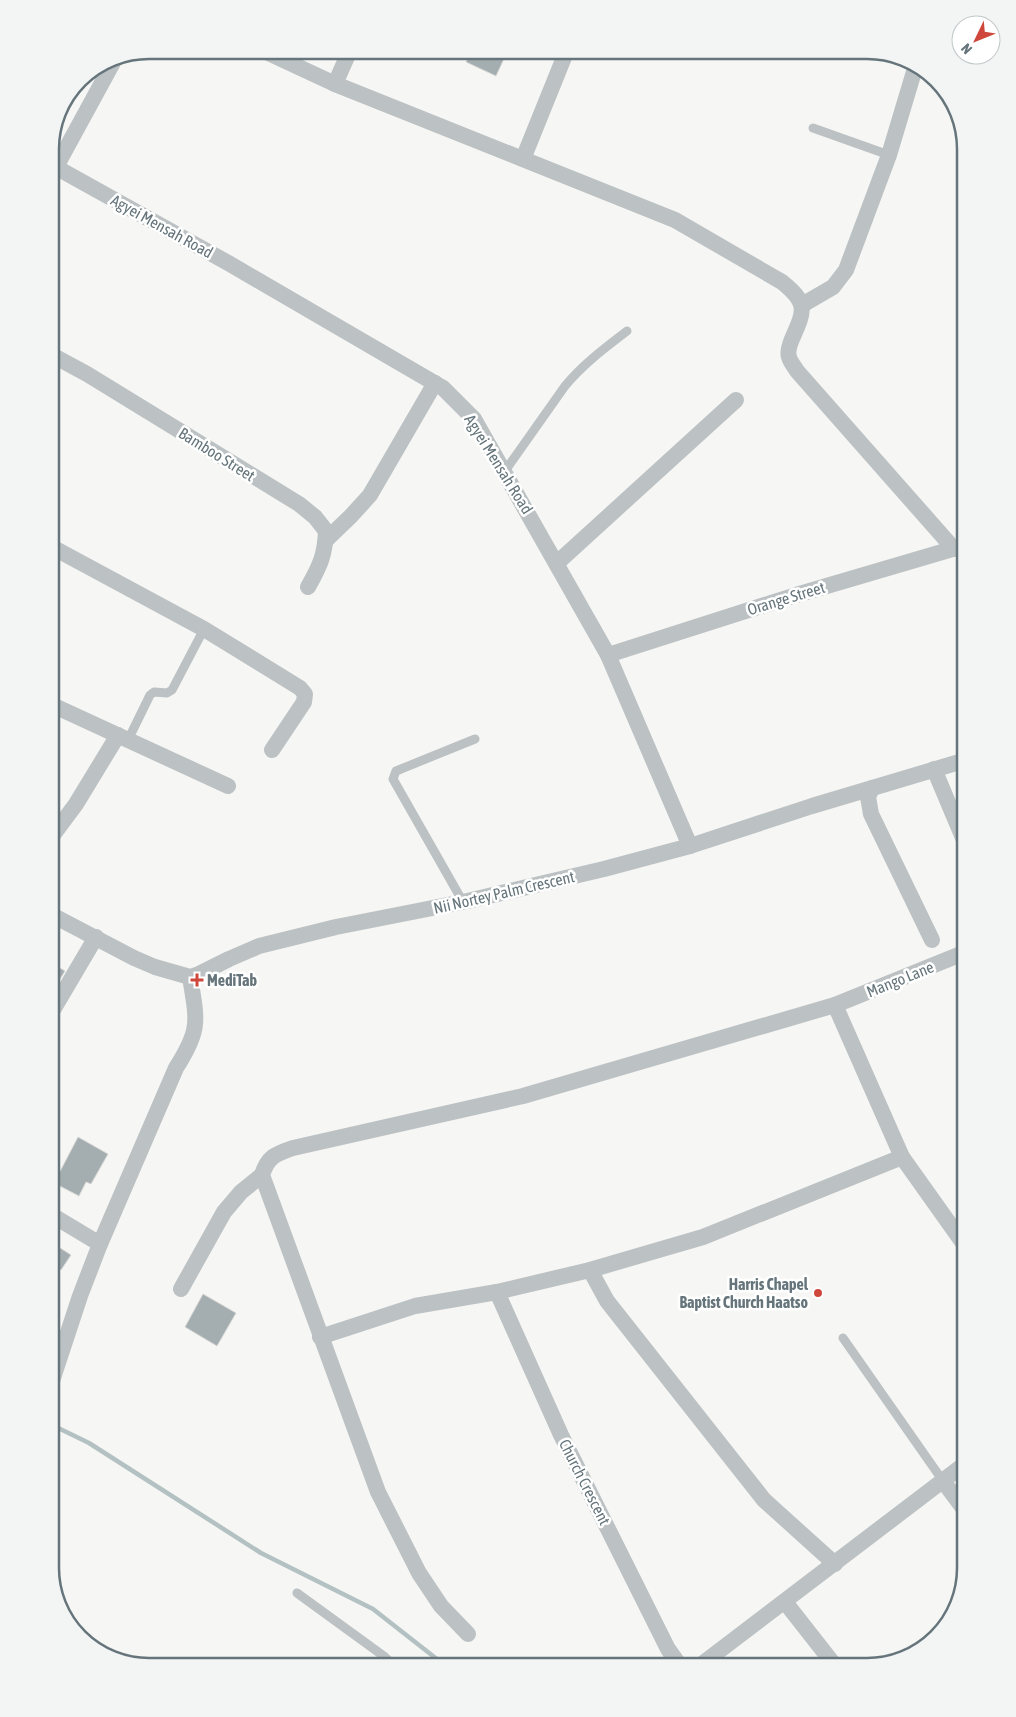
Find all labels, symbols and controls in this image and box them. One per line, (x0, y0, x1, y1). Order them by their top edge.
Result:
north arrow (951, 15, 1001, 65)
text: N (958, 40, 975, 57)
street label: Agyei Mensah Road (107, 191, 216, 262)
street label: Agyei Mensah Road (460, 411, 537, 517)
street label: Bamboo Street (176, 423, 259, 485)
street label: Orange Street (745, 578, 828, 619)
street label: Nii Nortey Palm Crescent (432, 867, 577, 918)
street label: Mango Lane (864, 957, 937, 1002)
place label: MediTab (207, 971, 258, 989)
marker: MediTab (191, 974, 203, 986)
place label: Harris Chapel Baptist Church Haatso (679, 1275, 809, 1311)
marker: Harris Chapel Baptist Church Haatso (812, 1287, 824, 1299)
street label: Church Crescent (556, 1436, 614, 1528)

